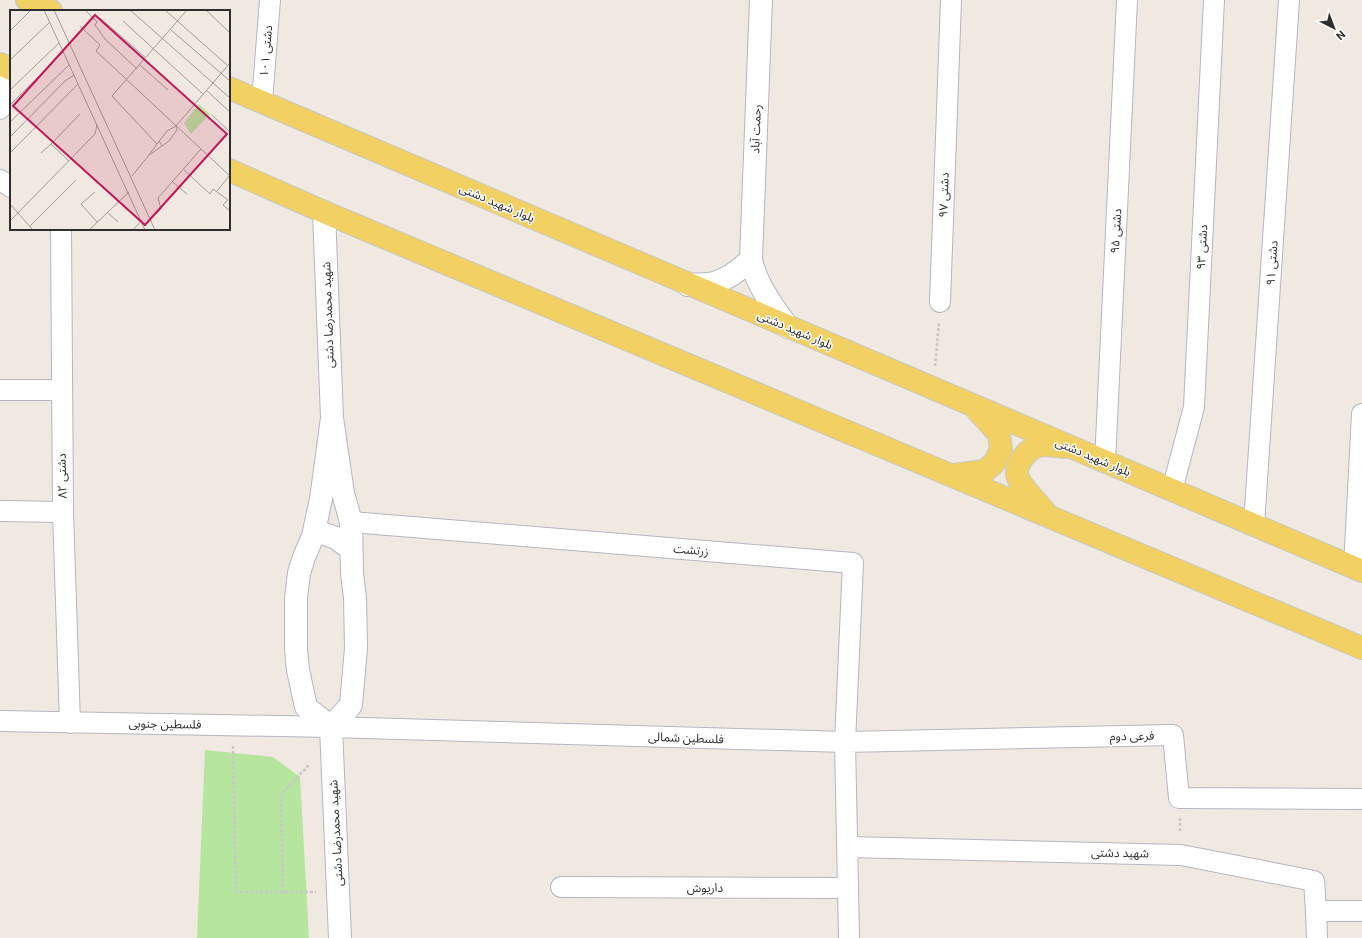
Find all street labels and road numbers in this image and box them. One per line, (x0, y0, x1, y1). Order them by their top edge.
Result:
street label: دشتی ۱۰۱ (257, 24, 275, 78)
street label: رحمت آباد (748, 104, 764, 154)
street label: دشتی ۹۷ (936, 172, 952, 218)
street label: بلوار شهید دشتی (457, 181, 537, 225)
street label: دشتی ۹۵ (1108, 208, 1124, 254)
street label: دشتی ۹۳ (1194, 224, 1210, 270)
street label: دشتی ۹۱ (1263, 240, 1281, 286)
street label: شهید محمدرضا دشتی (319, 262, 337, 368)
street label: بلوار شهید دشتی (755, 308, 835, 352)
street label: بلوار شهید دشتی (1053, 435, 1133, 479)
street label: دشتی ۸۲ (55, 453, 69, 499)
street label: زرتشت (673, 541, 709, 559)
street label: فلسطین جنوبی (128, 716, 202, 732)
street label: فرعی دوم (1110, 729, 1154, 745)
street label: فلسطین شمالی (648, 730, 724, 746)
street label: شهید محمدرضا دشتی (326, 780, 346, 886)
street label: شهید دشتی (1091, 845, 1149, 861)
street label: داریوش (687, 881, 723, 895)

